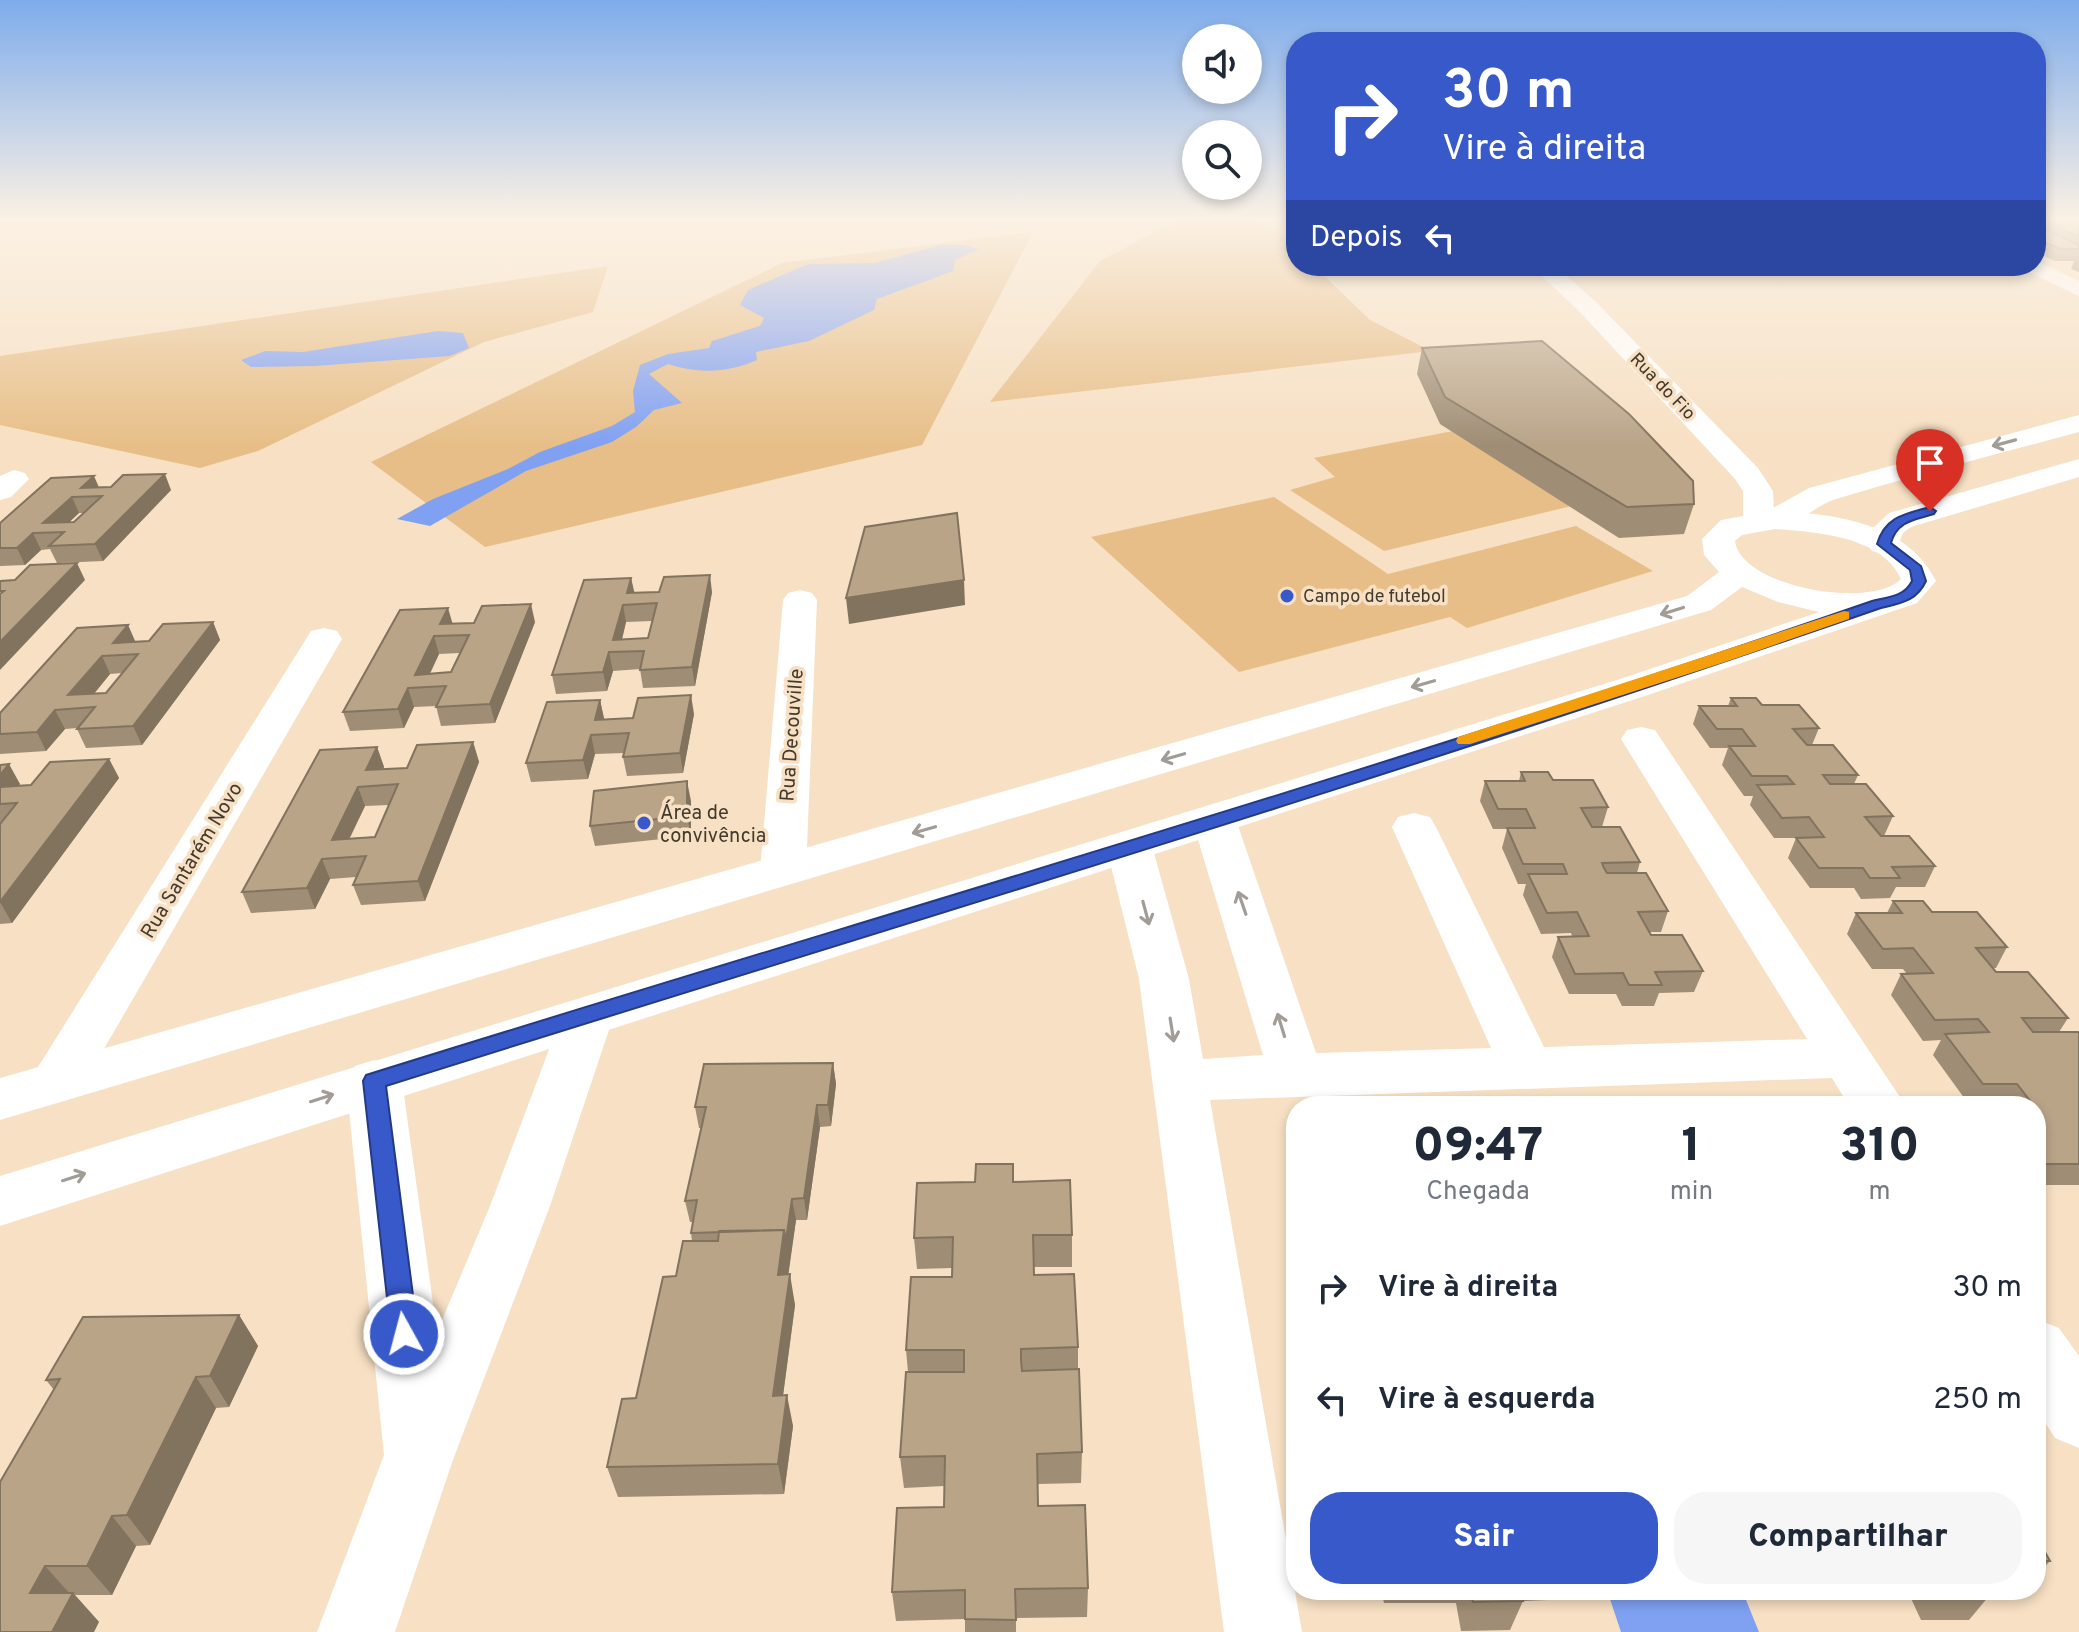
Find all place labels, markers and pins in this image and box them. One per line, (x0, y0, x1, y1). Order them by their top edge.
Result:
pin (1896, 429, 1964, 511)
place label: Campo de futebol (1303, 586, 1446, 609)
marker: Campo de futebol (1278, 587, 1296, 605)
place label: Área de convivência (660, 799, 766, 850)
marker: Área de convivência (635, 814, 653, 832)

